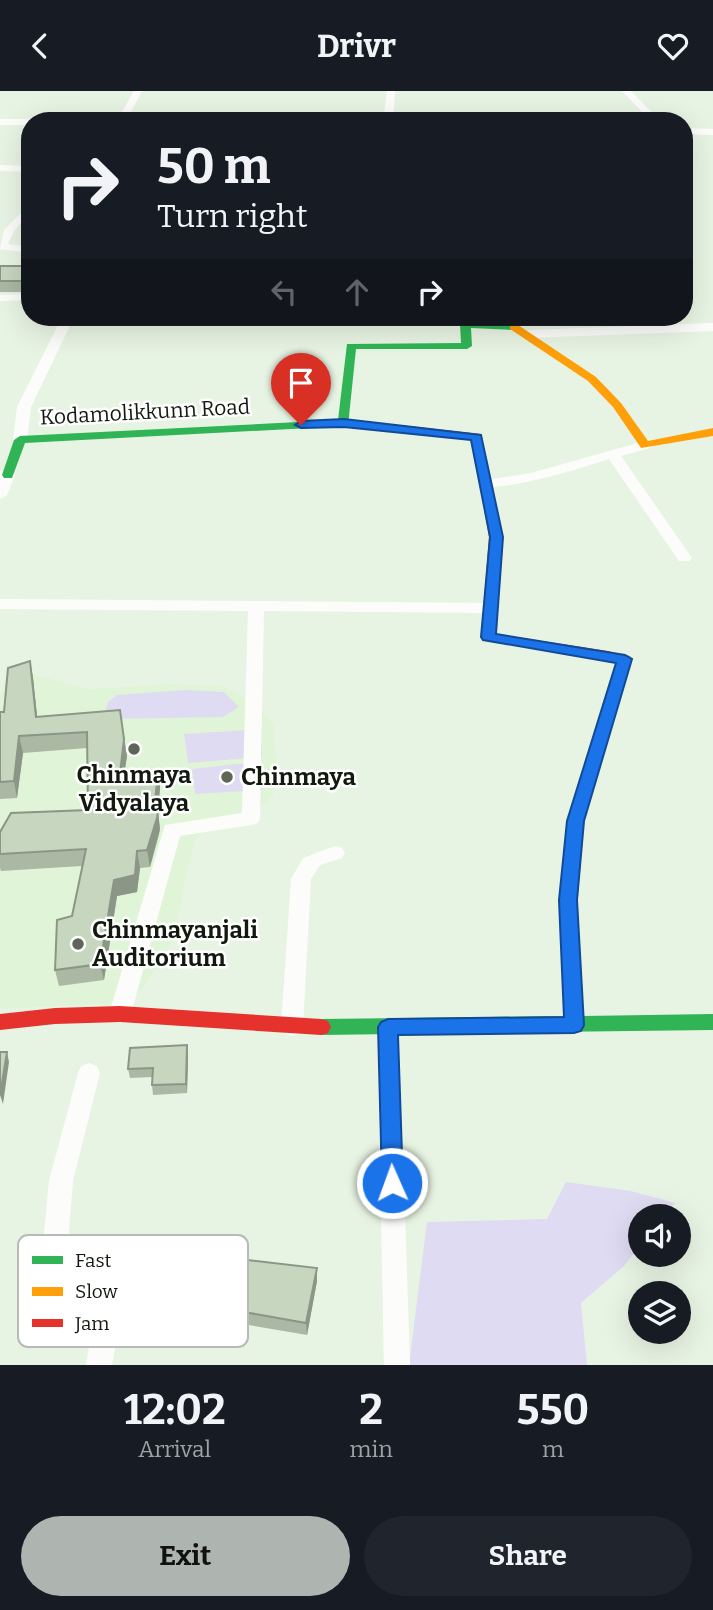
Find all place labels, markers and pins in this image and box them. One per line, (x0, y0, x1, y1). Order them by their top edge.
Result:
pin (271, 353, 331, 425)
marker: Chinmaya Vidyalaya (126, 741, 142, 757)
place label: Chinmaya Vidyalaya (77, 761, 192, 817)
place label: Chinmaya (241, 763, 356, 791)
marker: Chinmaya (219, 769, 235, 785)
place label: Chinmayanjali Auditorium (92, 916, 258, 972)
marker: Chinmayanjali Auditorium (70, 936, 86, 952)

